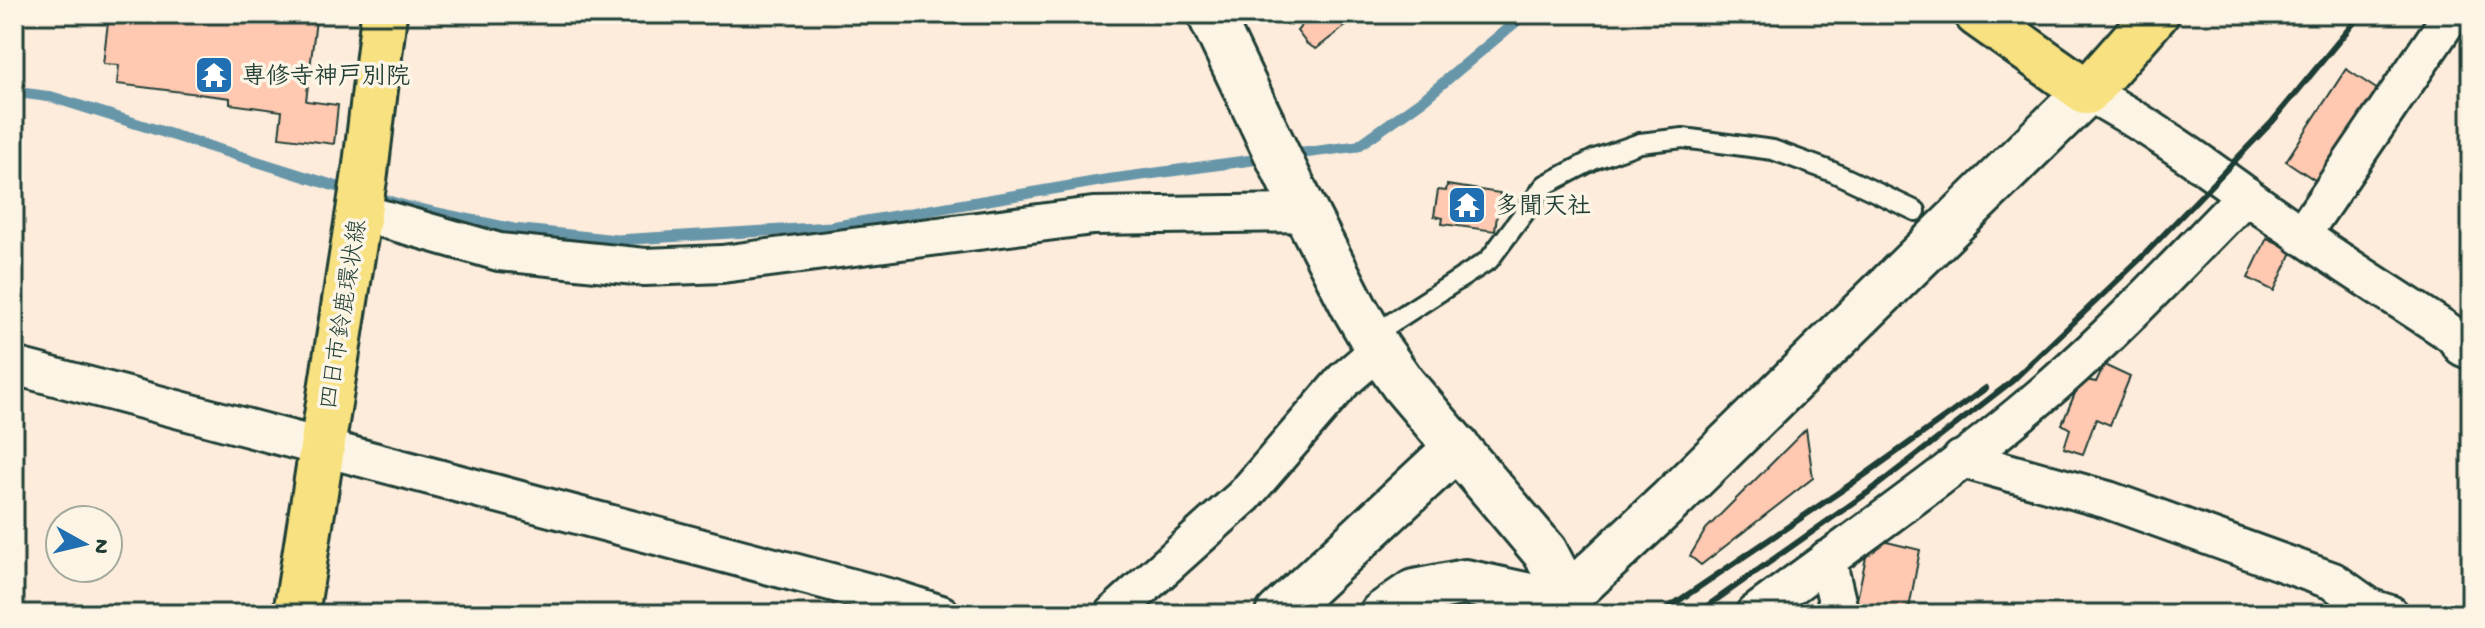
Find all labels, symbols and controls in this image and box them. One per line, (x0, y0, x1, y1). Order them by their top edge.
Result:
temple icon: 専修寺神戸別院 (193, 54, 235, 96)
place label: 専修寺神戸別院 (242, 62, 410, 93)
temple icon: 多聞天社 (1446, 184, 1488, 226)
place label: 多聞天社 (1495, 193, 1591, 223)
street label: 四日市鈴鹿環状線 (315, 217, 375, 412)
north arrow (44, 504, 124, 584)
text: N (86, 537, 114, 555)

